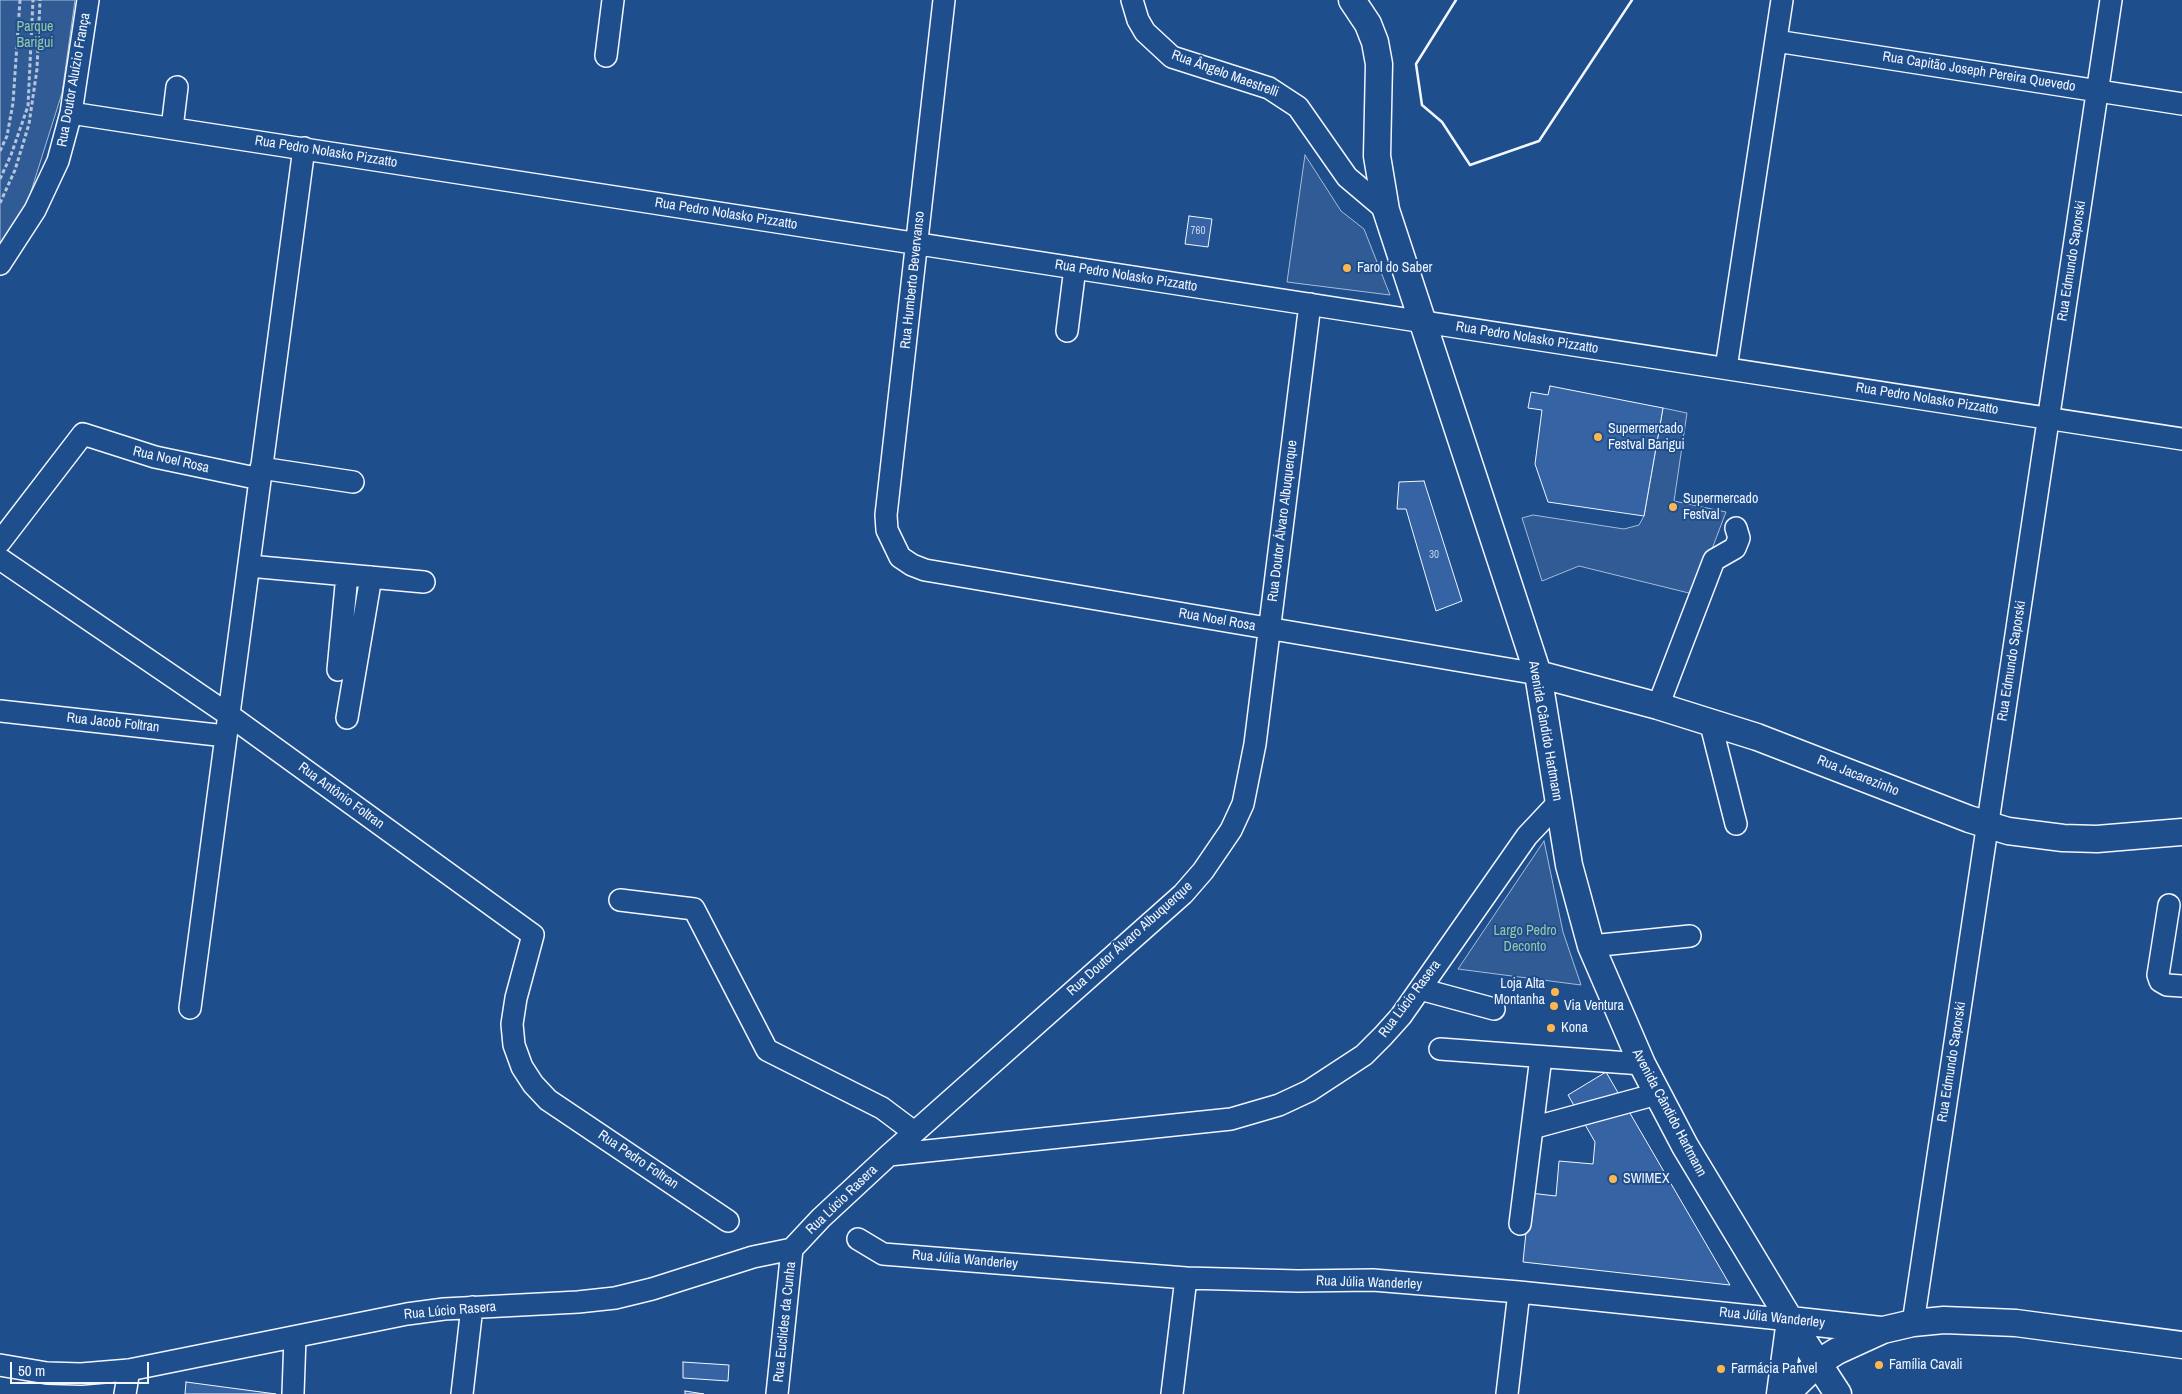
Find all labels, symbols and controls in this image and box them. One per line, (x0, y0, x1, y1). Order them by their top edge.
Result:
street label: Rua Doutor Aluízio França (54, 12, 94, 148)
park label: Parque Barigui (16, 19, 54, 52)
street label: Rua Ângelo Maestrelli (1169, 47, 1281, 101)
street label: Rua Capitão Joseph Pereira Quevedo (1881, 48, 2077, 96)
street label: Rua Pedro Nolasko Pizzatto (253, 132, 399, 172)
street label: Rua Pedro Nolasko Pizzatto (653, 194, 799, 234)
street label: Rua Edmundo Saporski (2054, 199, 2090, 323)
street label: Rua Humberto Bevervanso (897, 210, 929, 350)
house number: 760 (1190, 224, 1206, 238)
street label: Rua Pedro Nolasko Pizzatto (1053, 256, 1199, 296)
place label: Farol do Saber (1357, 260, 1432, 276)
marker: Farol do Saber (1341, 262, 1353, 274)
street label: Rua Pedro Nolasko Pizzatto (1454, 318, 1600, 358)
street label: Rua Pedro Nolasko Pizzatto (1854, 379, 2000, 419)
place label: Supermercado Festval Barigui (1608, 421, 1685, 454)
marker: Supermercado Festval Barigui (1592, 431, 1604, 443)
street label: Rua Doutor Álvaro Albuquerque (1265, 439, 1301, 603)
street label: Rua Noel Rosa (131, 443, 211, 477)
place label: Supermercado Festval (1683, 491, 1758, 524)
marker: Supermercado Festval (1667, 501, 1679, 513)
house number: 30 (1429, 548, 1439, 562)
street label: Rua Edmundo Saporski (1994, 599, 2030, 723)
street label: Rua Noel Rosa (1177, 605, 1257, 635)
street label: Avenida Cândido Hartmann (1524, 660, 1566, 802)
street label: Rua Jacob Foltran (66, 710, 160, 736)
street label: Rua Jacarezinho (1815, 752, 1901, 800)
street label: Rua Antônio Foltran (295, 759, 387, 833)
street label: Rua Doutor Álvaro Albuquerque (1064, 878, 1196, 1000)
park label: Largo Pedro Deconto (1493, 923, 1557, 956)
street label: Rua Lúcio Rasera (1375, 957, 1445, 1041)
place label: Loja Alta Montanha (1494, 976, 1545, 1009)
marker: Loja Alta Montanha (1549, 986, 1561, 998)
place label: Via Ventura (1564, 998, 1624, 1014)
marker: Via Ventura (1548, 1000, 1560, 1012)
street label: Rua Edmundo Saporski (1934, 1000, 1970, 1124)
place label: Kona (1561, 1020, 1588, 1036)
marker: Kona (1545, 1022, 1557, 1034)
street label: Avenida Cândido Hartmann (1628, 1046, 1710, 1180)
street label: Rua Pedro Foltran (595, 1127, 681, 1193)
street label: Rua Lúcio Rasera (803, 1162, 881, 1238)
place label: SWIMEX (1623, 1171, 1670, 1187)
marker: SWIMEX (1607, 1173, 1619, 1185)
street label: Rua Júlia Wanderley (911, 1247, 1019, 1273)
street label: Rua Euclides da Cunha (770, 1261, 800, 1383)
street label: Rua Júlia Wanderley (1316, 1273, 1422, 1293)
street label: Rua Lúcio Rasera (403, 1299, 497, 1323)
street label: Rua Júlia Wanderley (1718, 1304, 1826, 1332)
scale bar (12, 1352, 151, 1384)
place label: Família Cavali (1889, 1357, 1962, 1373)
marker: Família Cavali (1873, 1359, 1885, 1371)
text: 50 m (18, 1360, 45, 1381)
place label: Farmácia Panvel (1731, 1361, 1817, 1377)
marker: Farmácia Panvel (1715, 1363, 1727, 1375)

